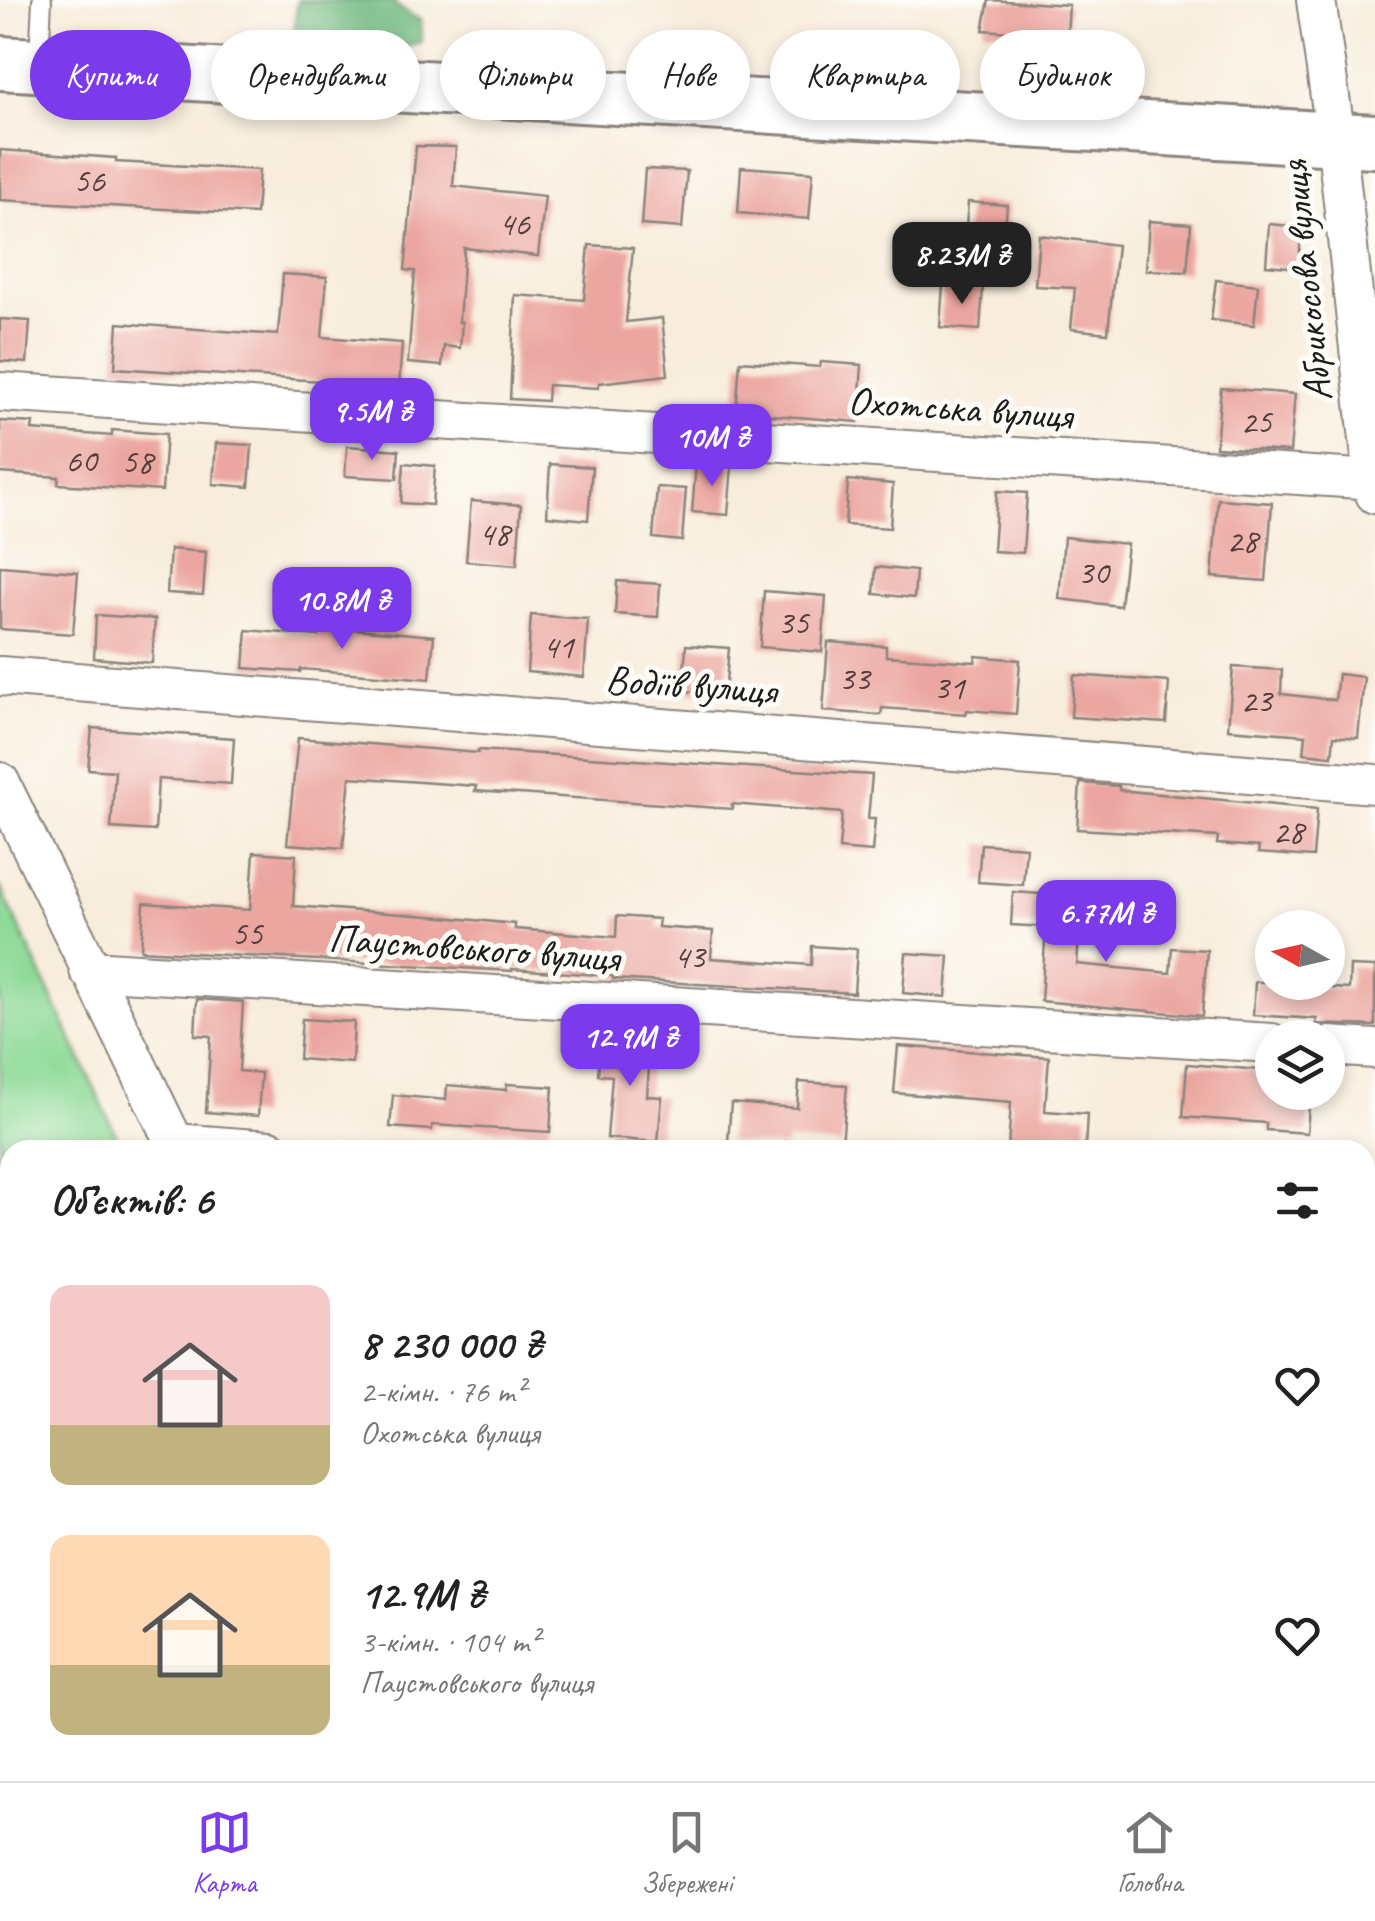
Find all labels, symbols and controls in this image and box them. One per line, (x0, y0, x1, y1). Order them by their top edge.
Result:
chip: Купити (30, 30, 191, 120)
chip: Орендувати (211, 30, 420, 120)
chip: Фільтри (440, 30, 606, 120)
chip: Нове (626, 30, 750, 120)
chip: Квартира (770, 30, 960, 120)
chip: Будинок (980, 30, 1145, 120)
street label: Абрикосова вулиця (1268, 157, 1344, 404)
house number: 56 (73, 158, 106, 203)
house number: 46 (498, 201, 531, 246)
pin: 8.23M ₴ (870, 222, 1054, 307)
text: 8.23M ₴ (914, 234, 1010, 275)
street label: Охотська вулиця (846, 375, 1076, 441)
pin: 9.5M ₴ (291, 378, 453, 463)
text: 9.5M ₴ (332, 390, 412, 431)
house number: 25 (1240, 399, 1274, 444)
pin: 10M ₴ (642, 404, 782, 489)
text: 10M ₴ (675, 416, 749, 457)
house number: 60 (65, 438, 99, 483)
house number: 58 (121, 439, 156, 484)
house number: 48 (478, 511, 513, 556)
house number: 28 (1226, 518, 1261, 563)
house number: 30 (1077, 550, 1111, 595)
pin: 10.8M ₴ (250, 567, 434, 652)
text: 10.8M ₴ (294, 579, 390, 620)
house number: 35 (777, 600, 811, 645)
house number: 41 (542, 624, 576, 669)
street label: Водіїв вулиця (604, 654, 781, 716)
house number: 33 (838, 656, 872, 701)
house number: 31 (933, 665, 967, 710)
house number: 23 (1240, 678, 1274, 723)
house number: 28 (1272, 809, 1307, 854)
pin: 6.77M ₴ (1014, 880, 1198, 965)
text: 6.77M ₴ (1058, 892, 1154, 933)
north arrow (1255, 910, 1345, 1000)
map controls (1255, 910, 1345, 1110)
house number: 55 (231, 911, 265, 956)
street label: Паустовського вулиця (327, 913, 623, 983)
house number: 43 (673, 934, 707, 979)
pin: 12.9M ₴ (538, 1004, 722, 1089)
text: 12.9M ₴ (583, 1016, 677, 1057)
button: layers (1255, 1020, 1345, 1110)
icon: filters (1270, 1173, 1325, 1228)
text: Об’єктів: 6 (50, 1174, 213, 1227)
text: 8 230 000 ₴ (360, 1318, 542, 1371)
icon: home (130, 1325, 250, 1445)
icon: heart (1270, 1358, 1325, 1413)
text: 2-кімн. · 76 m² (360, 1371, 525, 1412)
text: Охотська вулиця (360, 1412, 539, 1453)
text: 12.9M ₴ (360, 1568, 485, 1621)
icon: home (130, 1575, 250, 1695)
icon: heart (1270, 1608, 1325, 1663)
text: 3-кімн. · 104 m² (360, 1621, 539, 1662)
text: Паустовського вулиця (360, 1662, 593, 1703)
tab: Карта (192, 1805, 256, 1900)
tab: Збережені (641, 1805, 732, 1900)
tab: Головна (1117, 1805, 1183, 1900)

